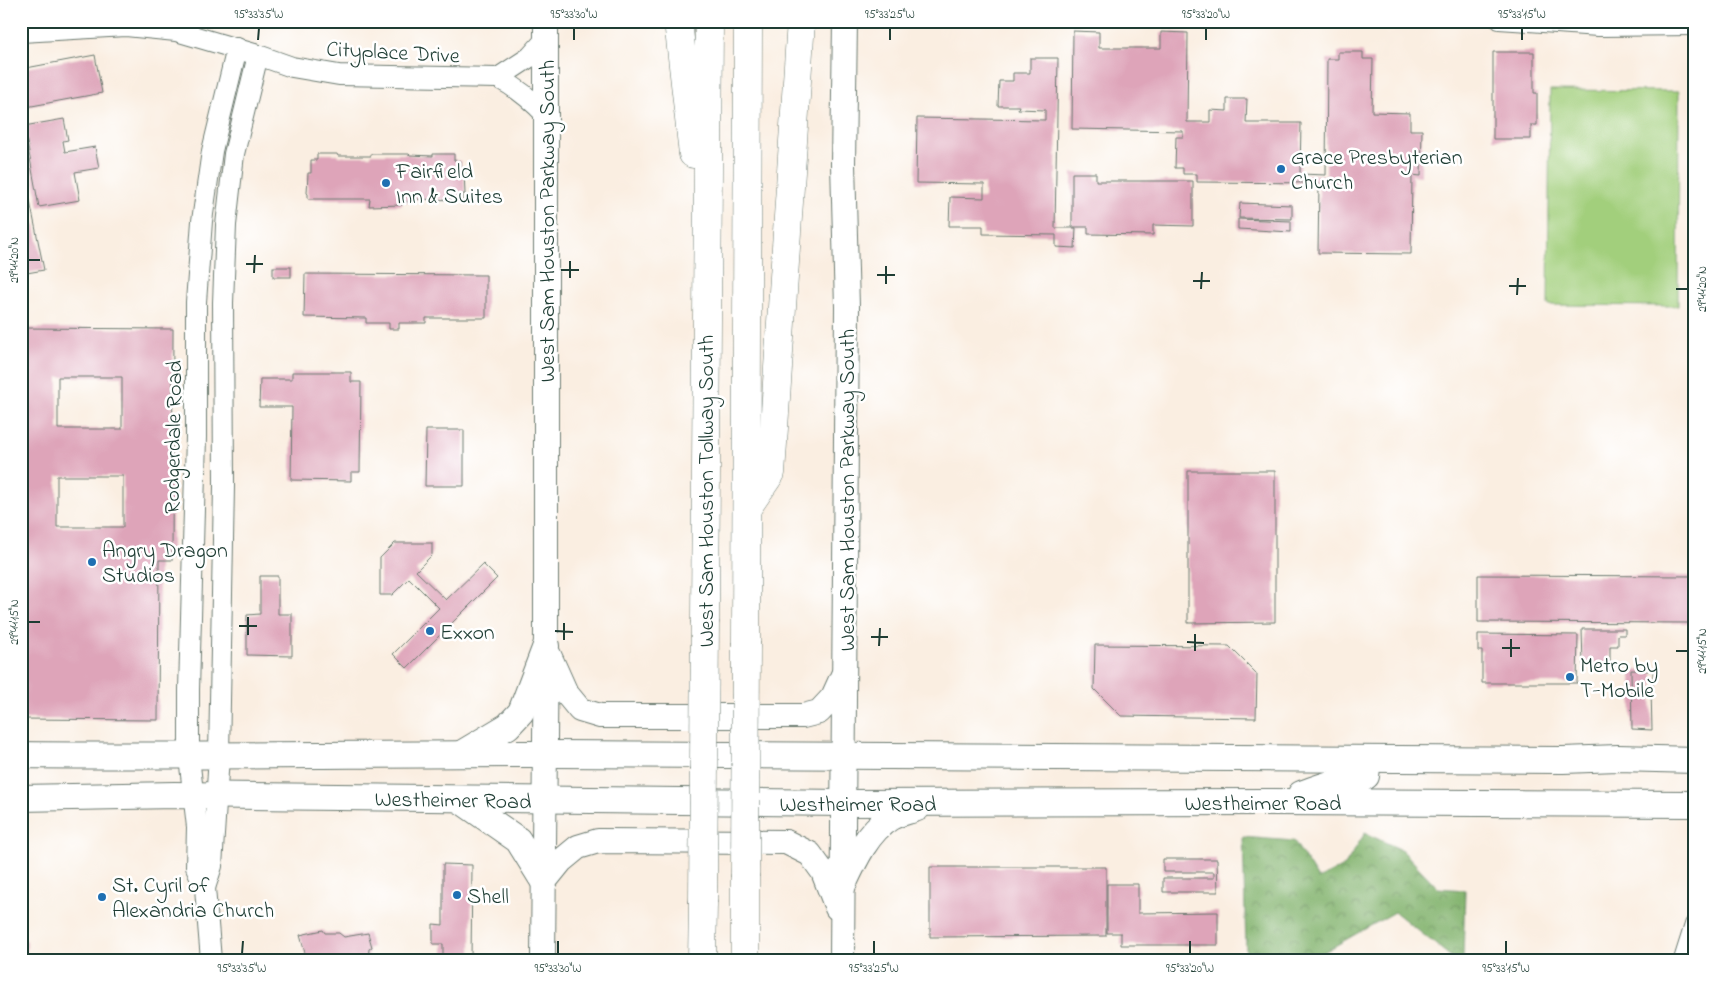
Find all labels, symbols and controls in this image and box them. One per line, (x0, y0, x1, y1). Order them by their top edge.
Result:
text: 95°33'35"W (235, 6, 283, 24)
text: 95°33'30"W (550, 6, 598, 24)
text: 95°33'25"W (865, 6, 915, 24)
text: 95°33'20"W (1182, 6, 1230, 24)
text: 95°33'15"W (1498, 6, 1546, 24)
street label: Cityplace Drive (325, 35, 461, 74)
street label: West Sam Houston Parkway South (533, 60, 566, 382)
place label: Grace Presbyterian Church (1291, 143, 1463, 200)
place label: Fairfield Inn & Suites (395, 157, 503, 214)
marker: Grace Presbyterian Church (1275, 163, 1287, 175)
marker: Fairfield Inn & Suites (380, 177, 392, 189)
text: 29°44'20"N (6, 237, 24, 283)
text: 29°44'20"N (1694, 266, 1712, 312)
street label: West Sam Houston Parkway South (833, 329, 866, 651)
street label: West Sam Houston Tollway South (692, 335, 725, 647)
street label: Rodgerdale Road (158, 360, 193, 514)
place label: Angry Dragon Studios (102, 536, 228, 593)
marker: Angry Dragon Studios (86, 556, 98, 568)
text: 29°44'15"N (6, 599, 24, 645)
place label: Exxon (440, 618, 495, 650)
marker: Exxon (424, 625, 436, 637)
text: 29°44'15"N (1694, 628, 1712, 674)
place label: Metro by T-Mobile (1580, 651, 1658, 708)
marker: Metro by T-Mobile (1564, 671, 1576, 683)
street label: Westheimer Road (374, 785, 532, 819)
street label: Westheimer Road (1185, 789, 1341, 821)
street label: Westheimer Road (780, 790, 936, 822)
place label: St. Cyril of Alexandria Church (112, 871, 274, 928)
place label: Shell (467, 882, 509, 914)
marker: Shell (451, 889, 463, 901)
marker: St. Cyril of Alexandria Church (96, 891, 108, 903)
text: 95°33'35"W (218, 960, 266, 978)
text: 95°33'30"W (534, 960, 582, 978)
text: 95°33'25"W (849, 960, 899, 978)
text: 95°33'20"W (1166, 960, 1214, 978)
text: 95°33'15"W (1482, 960, 1530, 978)

